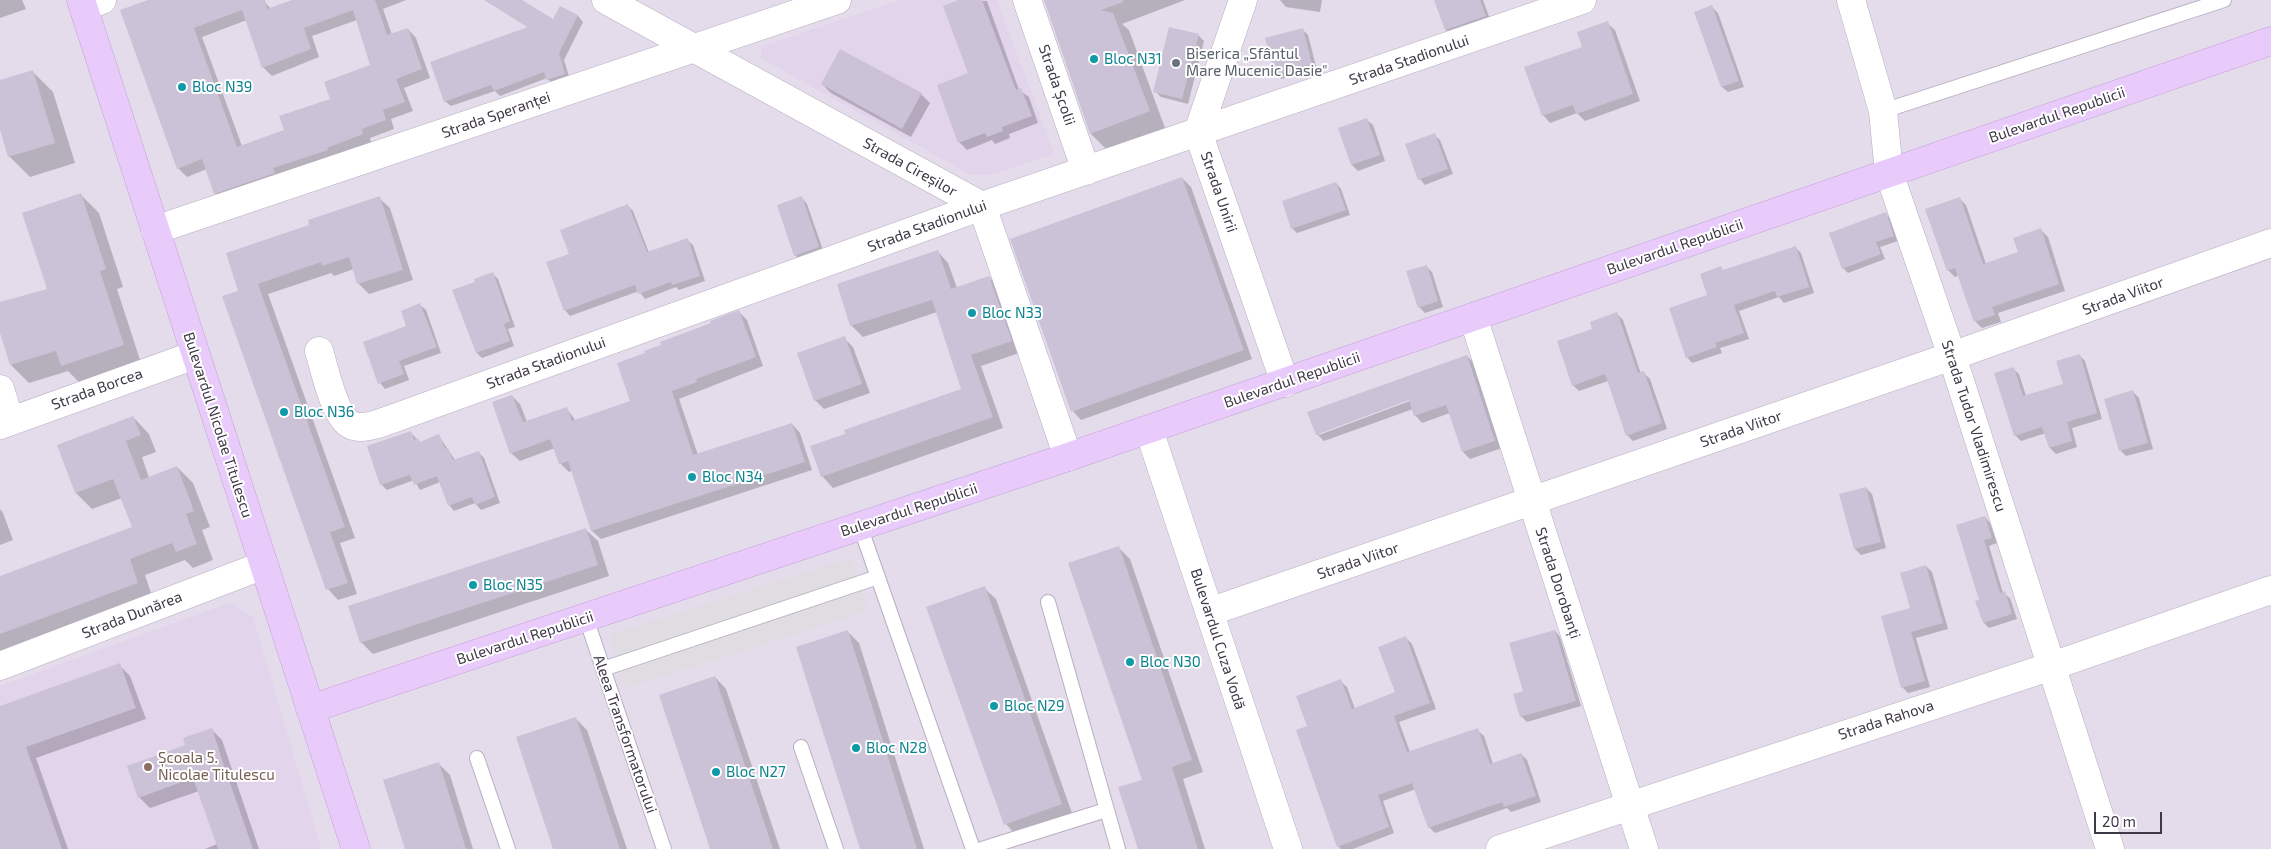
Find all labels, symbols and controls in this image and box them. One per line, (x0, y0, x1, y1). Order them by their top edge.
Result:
street label: Strada Stadionului (1347, 31, 1471, 89)
street label: Strada Școlii (1035, 42, 1079, 128)
place label: Biserica „Sfântul Mare Mucenic Dasie" (1186, 45, 1327, 80)
place label: Bloc N31 (1104, 50, 1162, 68)
marker: Bloc N31 (1088, 53, 1100, 65)
marker: Biserica „Sfântul Mare Mucenic Dasie" (1170, 57, 1182, 69)
place label: Bloc N39 (192, 78, 252, 96)
marker: Bloc N39 (176, 81, 188, 93)
street label: Bulevardul Republicii (1986, 83, 2128, 147)
street label: Strada Speranței (439, 88, 553, 142)
street label: Strada Cireșilor (860, 134, 960, 200)
street label: Strada Unirii (1197, 149, 1241, 235)
street label: Strada Stadionului (865, 196, 989, 256)
street label: Bulevardul Republicii (1604, 215, 1746, 279)
street label: Strada Viitor (2080, 273, 2166, 319)
place label: Bloc N33 (982, 304, 1042, 322)
marker: Bloc N33 (966, 307, 978, 319)
street label: Bulevardul Nicolae Titulescu (179, 330, 257, 520)
street label: Strada Stadionului (484, 333, 608, 393)
street label: Strada Tudor Vladimirescu (1938, 338, 2010, 514)
street label: Bulevardul Republicii (1221, 348, 1363, 412)
street label: Strada Borcea (49, 364, 145, 414)
place label: Bloc N36 (294, 403, 354, 421)
marker: Bloc N36 (278, 406, 290, 418)
street label: Strada Viitor (1698, 407, 1784, 451)
place label: Bloc N34 (702, 468, 763, 486)
marker: Bloc N34 (686, 471, 698, 483)
street label: Bulevardul Republicii (838, 479, 980, 541)
street label: Strada Dorobanți (1531, 525, 1585, 641)
street label: Strada Viitor (1315, 539, 1401, 583)
street label: Bulevardul Cuza Vodă (1187, 566, 1249, 712)
place label: Bloc N35 (483, 576, 543, 594)
marker: Bloc N35 (467, 579, 479, 591)
street label: Strada Dunărea (79, 588, 185, 642)
street label: Bulevardul Republicii (454, 607, 596, 669)
street label: Aleea Transformatorului (589, 652, 661, 816)
place label: Bloc N30 (1140, 653, 1201, 671)
marker: Bloc N30 (1124, 656, 1136, 668)
street label: Strada Rahova (1836, 696, 1936, 744)
place label: Bloc N29 (1004, 697, 1065, 715)
marker: Bloc N29 (988, 700, 1000, 712)
place label: Bloc N28 (866, 739, 927, 757)
marker: Bloc N28 (850, 742, 862, 754)
place label: Școala 5. Nicolae Titulescu (158, 749, 275, 784)
marker: Școala 5. Nicolae Titulescu (142, 761, 154, 773)
place label: Bloc N27 (726, 763, 786, 781)
marker: Bloc N27 (710, 766, 722, 778)
scale bar (2096, 802, 2164, 834)
text: 20 m (2102, 812, 2136, 830)

